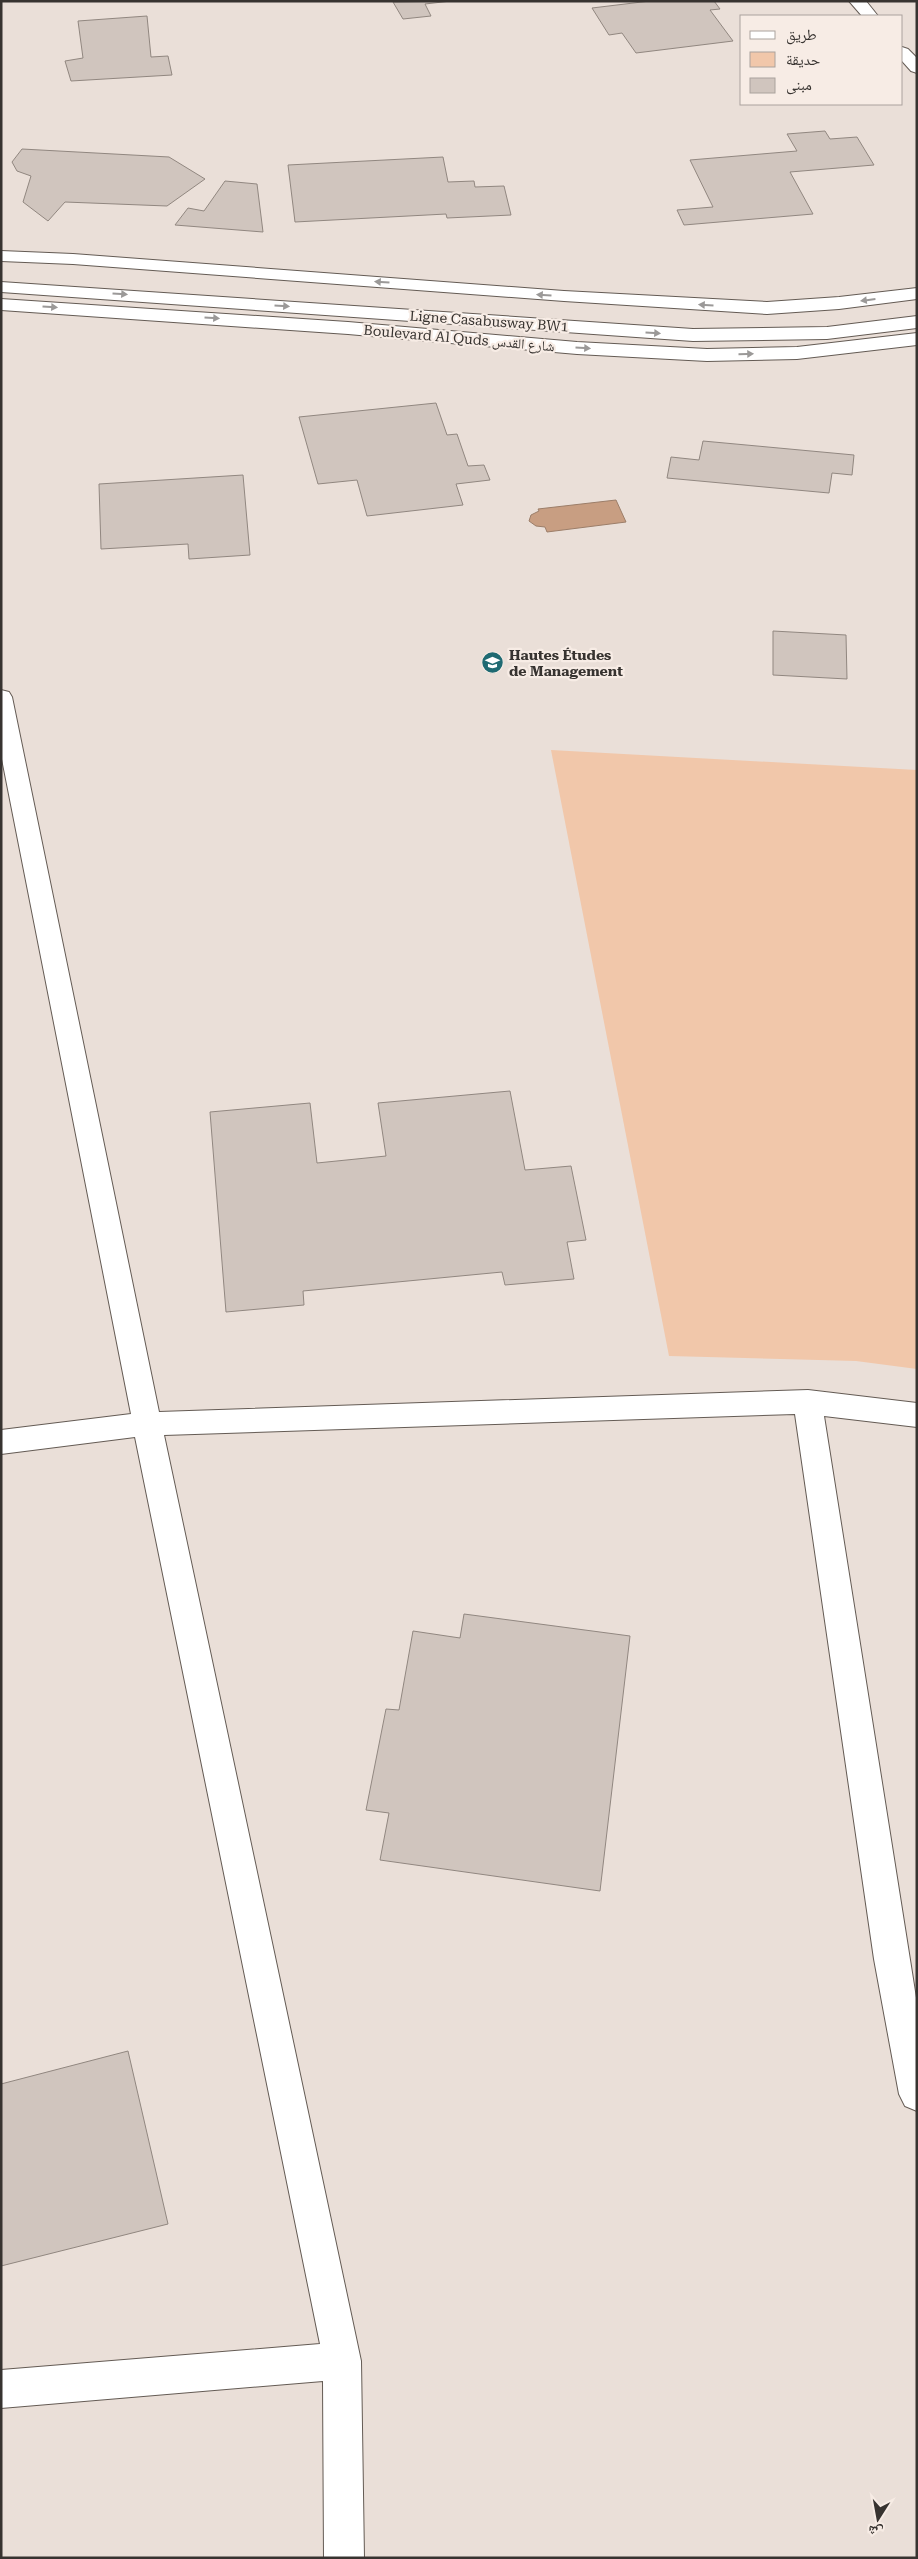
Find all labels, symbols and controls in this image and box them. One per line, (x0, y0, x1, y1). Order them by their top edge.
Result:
legend (740, 15, 903, 105)
text: طريق (786, 26, 817, 45)
text: حديقة (786, 51, 821, 69)
text: مبنى (786, 76, 812, 95)
one-way arrow (374, 278, 390, 286)
one-way arrow (112, 290, 128, 298)
one-way arrow (536, 290, 552, 298)
one-way arrow (860, 296, 876, 304)
one-way arrow (698, 300, 714, 308)
one-way arrow (42, 303, 58, 311)
one-way arrow (274, 303, 290, 311)
street label: Ligne Casabusway BW1 (409, 307, 569, 335)
one-way arrow (204, 315, 220, 323)
street label: Boulevard Al Quds شارع القدس (363, 322, 555, 356)
one-way arrow (646, 329, 662, 337)
one-way arrow (576, 345, 592, 353)
one-way arrow (738, 350, 754, 358)
place label: Hautes Études de Management (509, 647, 623, 679)
school or university icon: Hautes Études de Management (481, 651, 505, 675)
north arrow (853, 2494, 903, 2544)
text: ش (867, 2521, 885, 2541)

